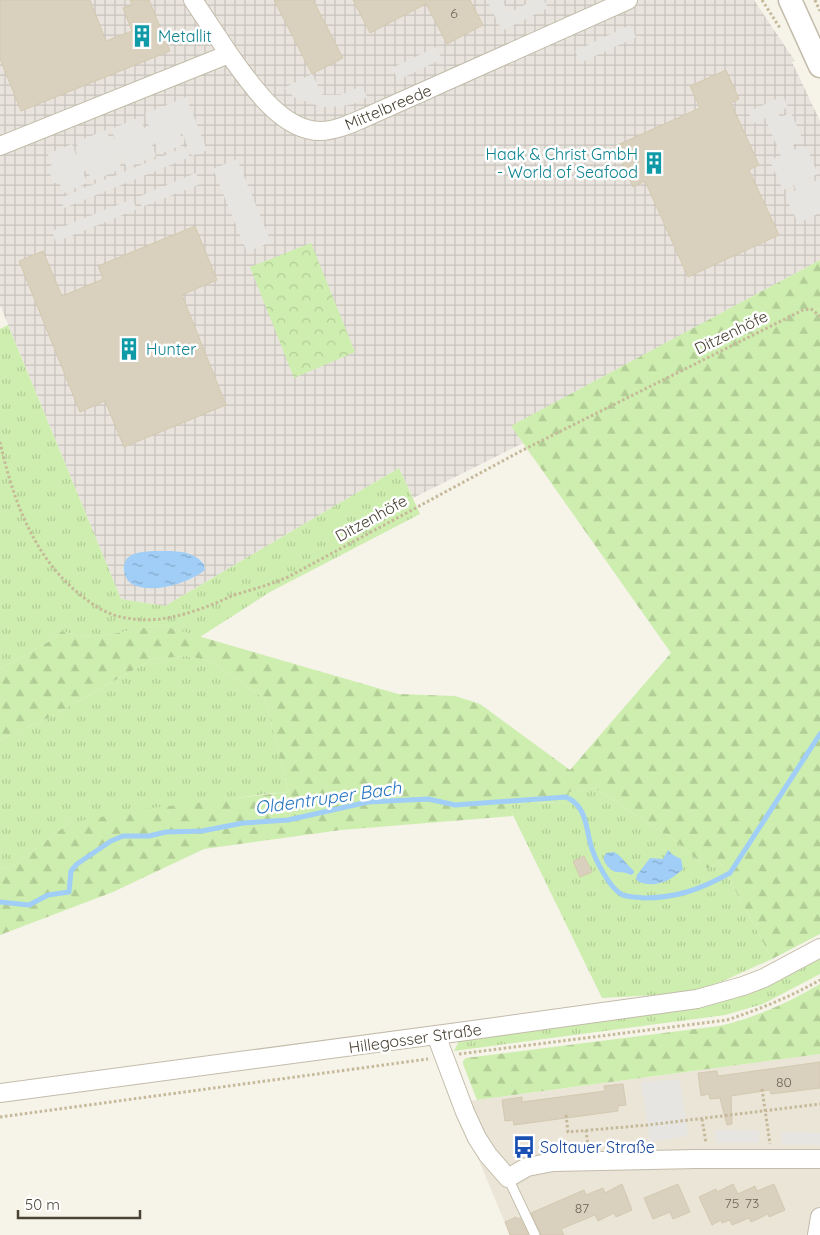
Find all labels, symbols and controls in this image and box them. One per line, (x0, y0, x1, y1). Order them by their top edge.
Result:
house number: 6 (450, 4, 458, 22)
building icon: Metallit (129, 23, 155, 49)
place label: Metallit (158, 26, 212, 46)
street label: Mittelbreede (342, 80, 434, 134)
place label: Haak & Christ GmbH - World of Seafood (485, 144, 638, 182)
building icon: Haak & Christ GmbH - World of Seafood (641, 150, 667, 176)
street label: Ditzenhöfe (691, 306, 771, 358)
building icon: Hunter (116, 336, 142, 362)
place label: Hunter (146, 339, 196, 359)
street label: Ditzenhöfe (332, 490, 410, 546)
water label: Oldentruper Bach (253, 776, 403, 819)
street label: Hillegosser Straße (347, 1019, 483, 1057)
house number: 80 (776, 1073, 792, 1091)
bus stop icon: Soltauer Straße (511, 1134, 537, 1160)
place label: Soltauer Straße (540, 1137, 655, 1157)
scale bar (18, 1188, 140, 1220)
house number: 75 (725, 1194, 739, 1212)
house number: 73 (745, 1194, 759, 1212)
text: 50 m (25, 1195, 60, 1214)
house number: 87 (575, 1199, 589, 1217)

